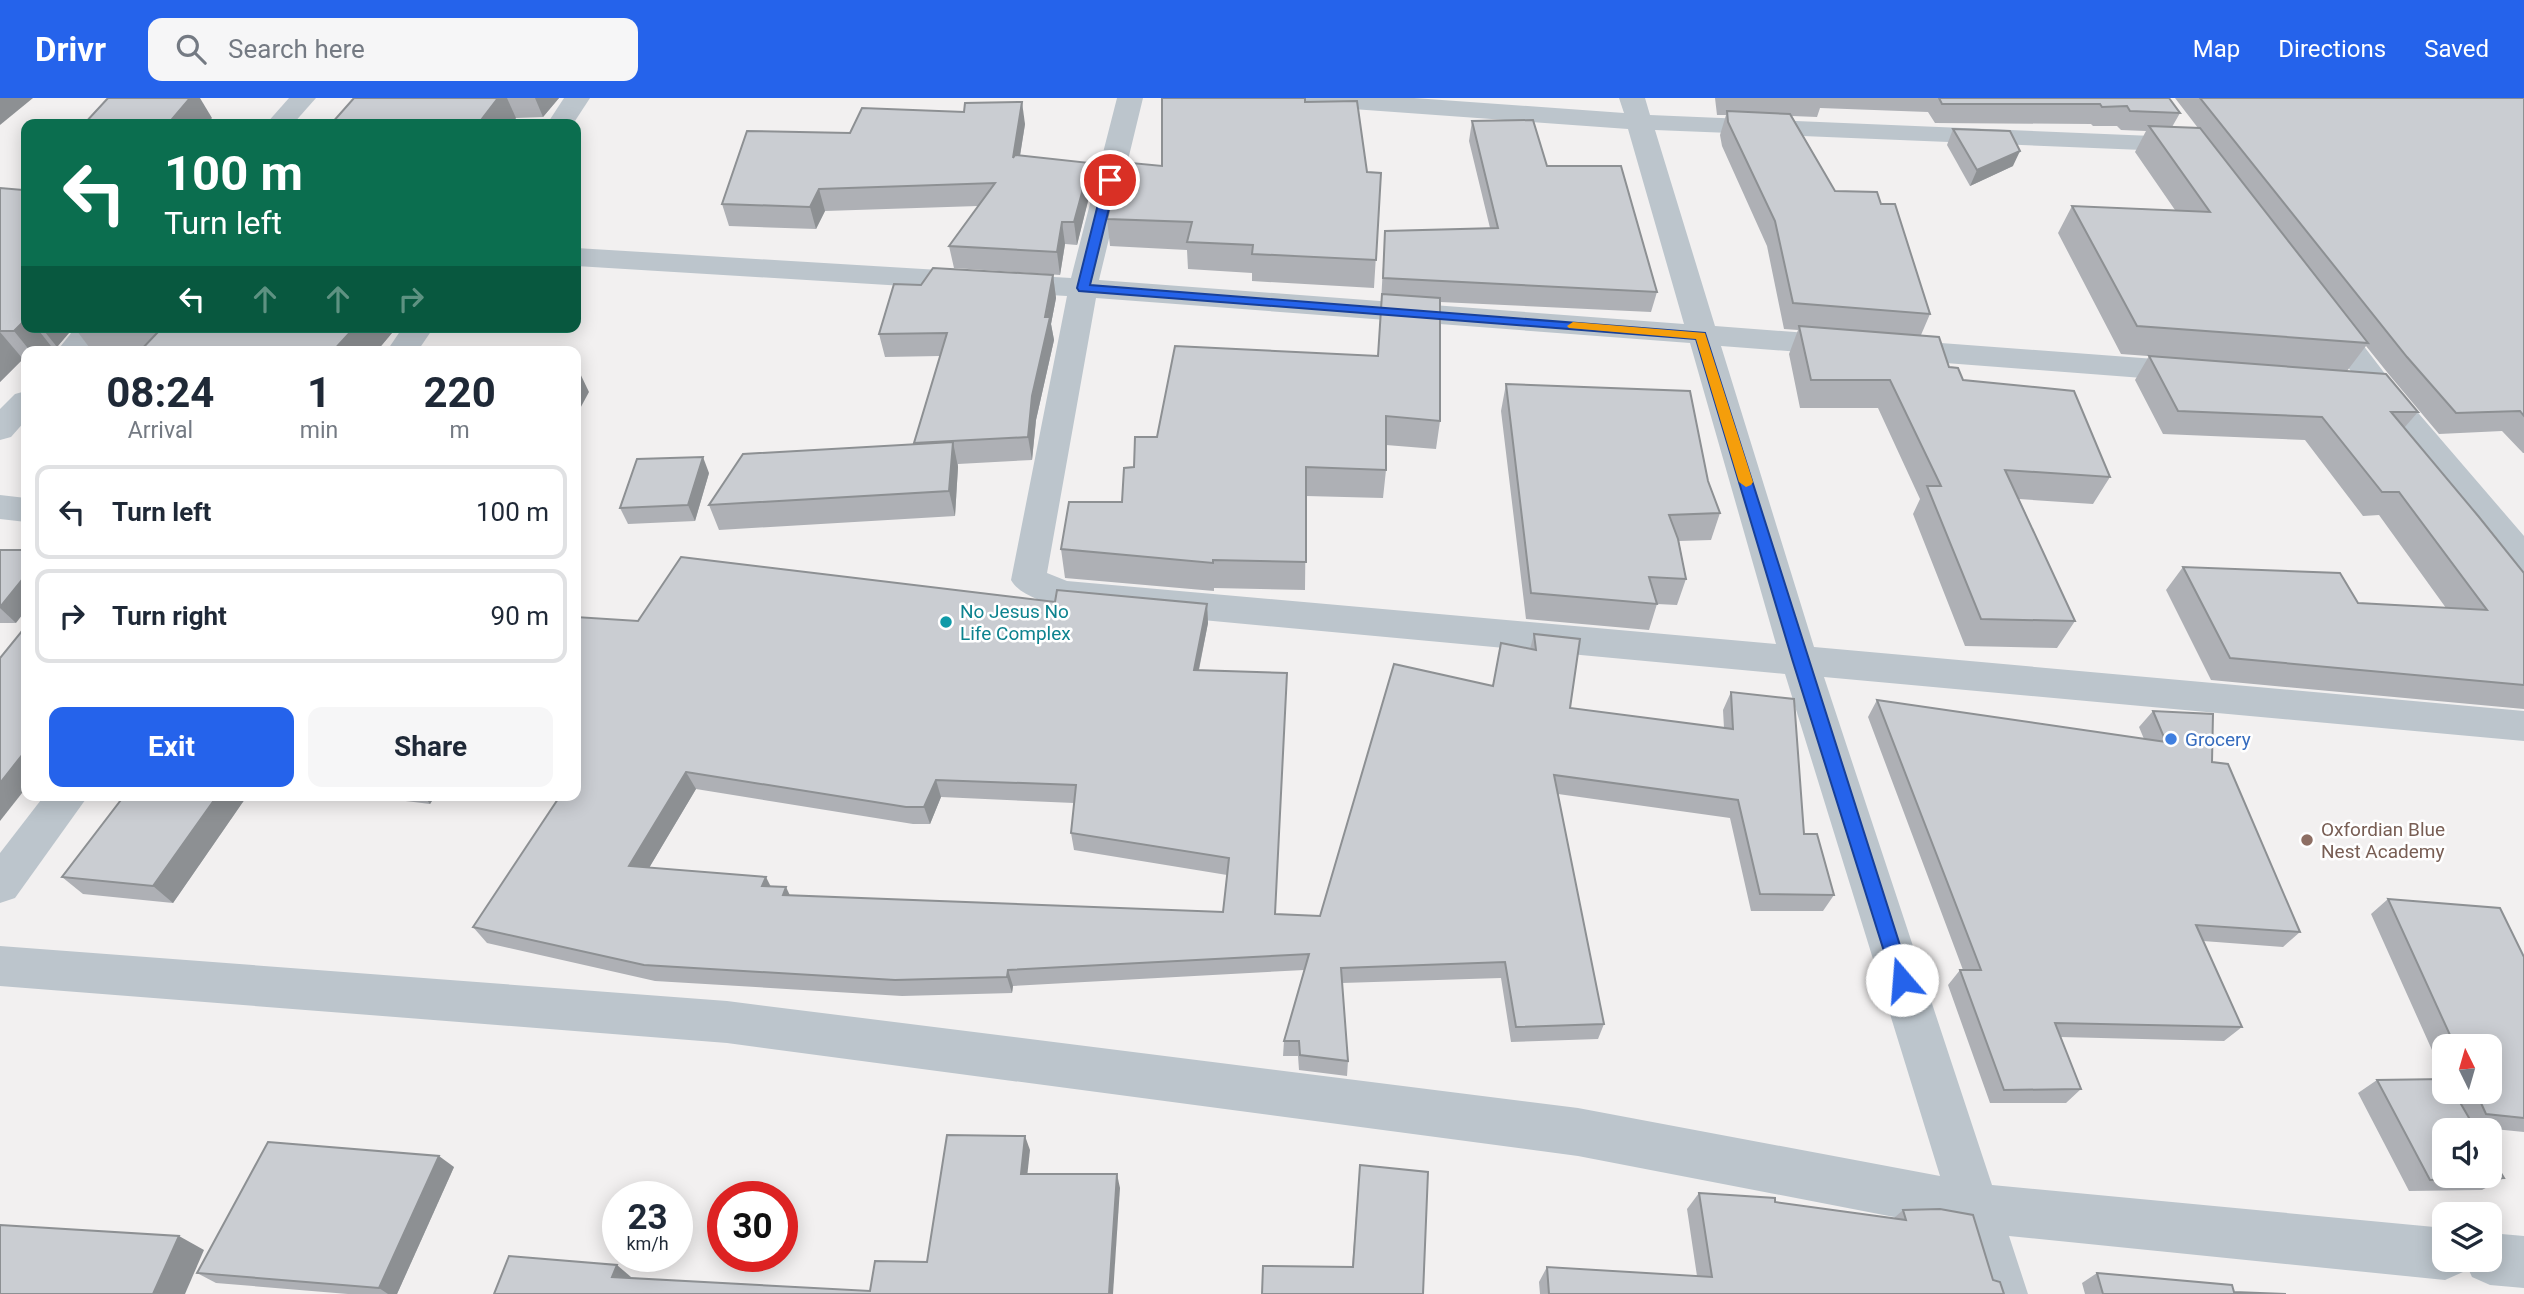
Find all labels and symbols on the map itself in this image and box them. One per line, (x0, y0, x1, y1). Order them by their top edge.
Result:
pin (1080, 150, 1140, 210)
place label: No Jesus No Life Complex (960, 600, 1071, 645)
marker: No Jesus No Life Complex (938, 614, 954, 630)
place label: Grocery (2185, 728, 2251, 751)
marker: Grocery (2163, 731, 2179, 747)
place label: Oxfordian Blue Nest Academy (2321, 818, 2445, 863)
marker: Oxfordian Blue Nest Academy (2299, 832, 2315, 848)
position arrow (1865, 943, 1939, 1017)
north arrow (2432, 1034, 2502, 1104)
speed limit sign: 30 (707, 1181, 798, 1272)

